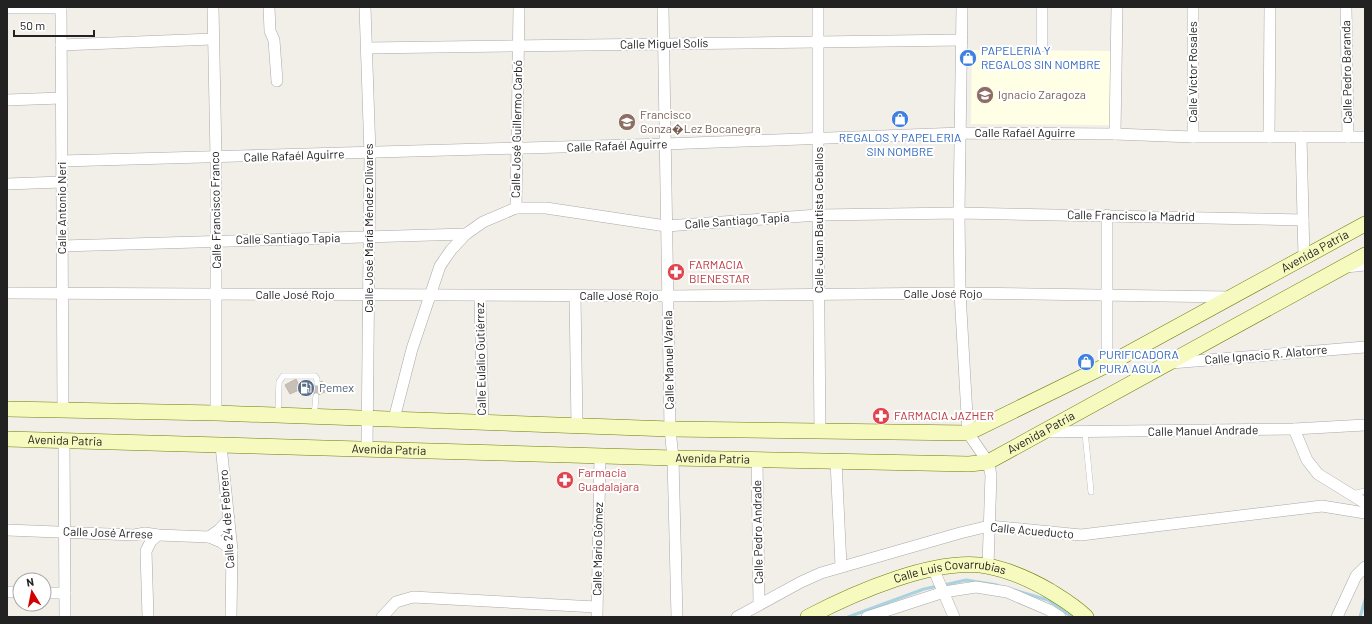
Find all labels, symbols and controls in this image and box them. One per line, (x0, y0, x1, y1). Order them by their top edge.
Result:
scale bar (14, 12, 94, 38)
text: 50 m (20, 18, 45, 32)
street label: Calle Pedro Baranda (1338, 20, 1354, 124)
street label: Calle Víctor Rosales (1185, 21, 1199, 123)
street label: Calle Miguel Solís (620, 35, 708, 51)
place label: PAPELERIA Y REGALOS SIN NOMBRE (981, 43, 1101, 71)
shop icon: PAPELERIA Y REGALOS SIN NOMBRE (958, 48, 978, 68)
street label: Calle José Guillermo Carbó (508, 60, 524, 198)
school or university icon: Ignacio Zaragoza (975, 85, 995, 105)
place label: Ignacio Zaragoza (998, 87, 1086, 101)
place label: Francisco Gonza�Lez Bocanegra (640, 107, 761, 135)
shop icon: REGALOS Y PAPELERIA SIN NOMBRE (890, 109, 910, 129)
school or university icon: Francisco Gonza�Lez Bocanegra (617, 112, 637, 132)
street label: Calle Rafaél Aguirre (975, 125, 1075, 139)
place label: REGALOS Y PAPELERIA SIN NOMBRE (839, 130, 961, 158)
street label: Calle Rafaél Aguirre (566, 136, 668, 154)
street label: Calle José María Méndez Olivares (361, 143, 375, 313)
street label: Calle Rafaél Aguirre (243, 146, 345, 164)
street label: Calle Juan Bautista Ceballos (811, 147, 825, 293)
street label: Calle Francisco Franco (207, 151, 223, 269)
street label: Calle Antonio Neri (54, 162, 68, 254)
street label: Calle Francisco la Madrid (1067, 207, 1195, 223)
street label: Calle Santiago Tapia (684, 209, 790, 231)
street label: Avenida Patria (1278, 226, 1351, 275)
street label: Calle Santiago Tapia (235, 230, 340, 246)
place label: FARMACIA BIENESTAR (689, 257, 750, 285)
pharmacy icon: FARMACIA BIENESTAR (666, 262, 686, 282)
street label: Calle José Rojo (903, 286, 983, 300)
street label: Calle José Rojo (255, 287, 335, 301)
street label: Calle José Rojo (579, 288, 659, 302)
street label: Calle Eulalio Gutiérrez (472, 302, 488, 416)
street label: Calle Manuel Varela (660, 310, 676, 410)
street label: Calle Ignacio R. Alatorre (1204, 342, 1328, 366)
place label: PURIFICADORA PURA AGUA (1099, 347, 1179, 375)
shop icon: PURIFICADORA PURA AGUA (1076, 352, 1096, 372)
fuel station icon: Pemex (296, 378, 316, 398)
place label: Pemex (319, 380, 354, 394)
pharmacy icon: FARMACIA JAZHER (871, 406, 891, 426)
place label: FARMACIA JAZHER (894, 408, 994, 422)
street label: Avenida Patria (1005, 408, 1077, 456)
street label: Calle Manuel Andrade (1148, 422, 1258, 438)
street label: Avenida Patria (28, 432, 103, 448)
street label: Avenida Patria (351, 441, 426, 457)
street label: Avenida Patria (675, 450, 750, 466)
place label: Farmacia Guadalajara (578, 465, 639, 493)
street label: Calle 24 de Febrero (216, 469, 236, 569)
pharmacy icon: Farmacia Guadalajara (555, 470, 575, 490)
street label: Calle Pedro Andrade (749, 480, 765, 584)
street label: Calle Mario Gómez (589, 502, 605, 596)
street label: Calle Acueducto (990, 519, 1074, 541)
street label: Calle José Arrese (63, 523, 153, 541)
street label: Calle Luis Covarrubias (892, 557, 1008, 585)
north arrow (12, 572, 52, 612)
text: N (25, 575, 35, 589)

